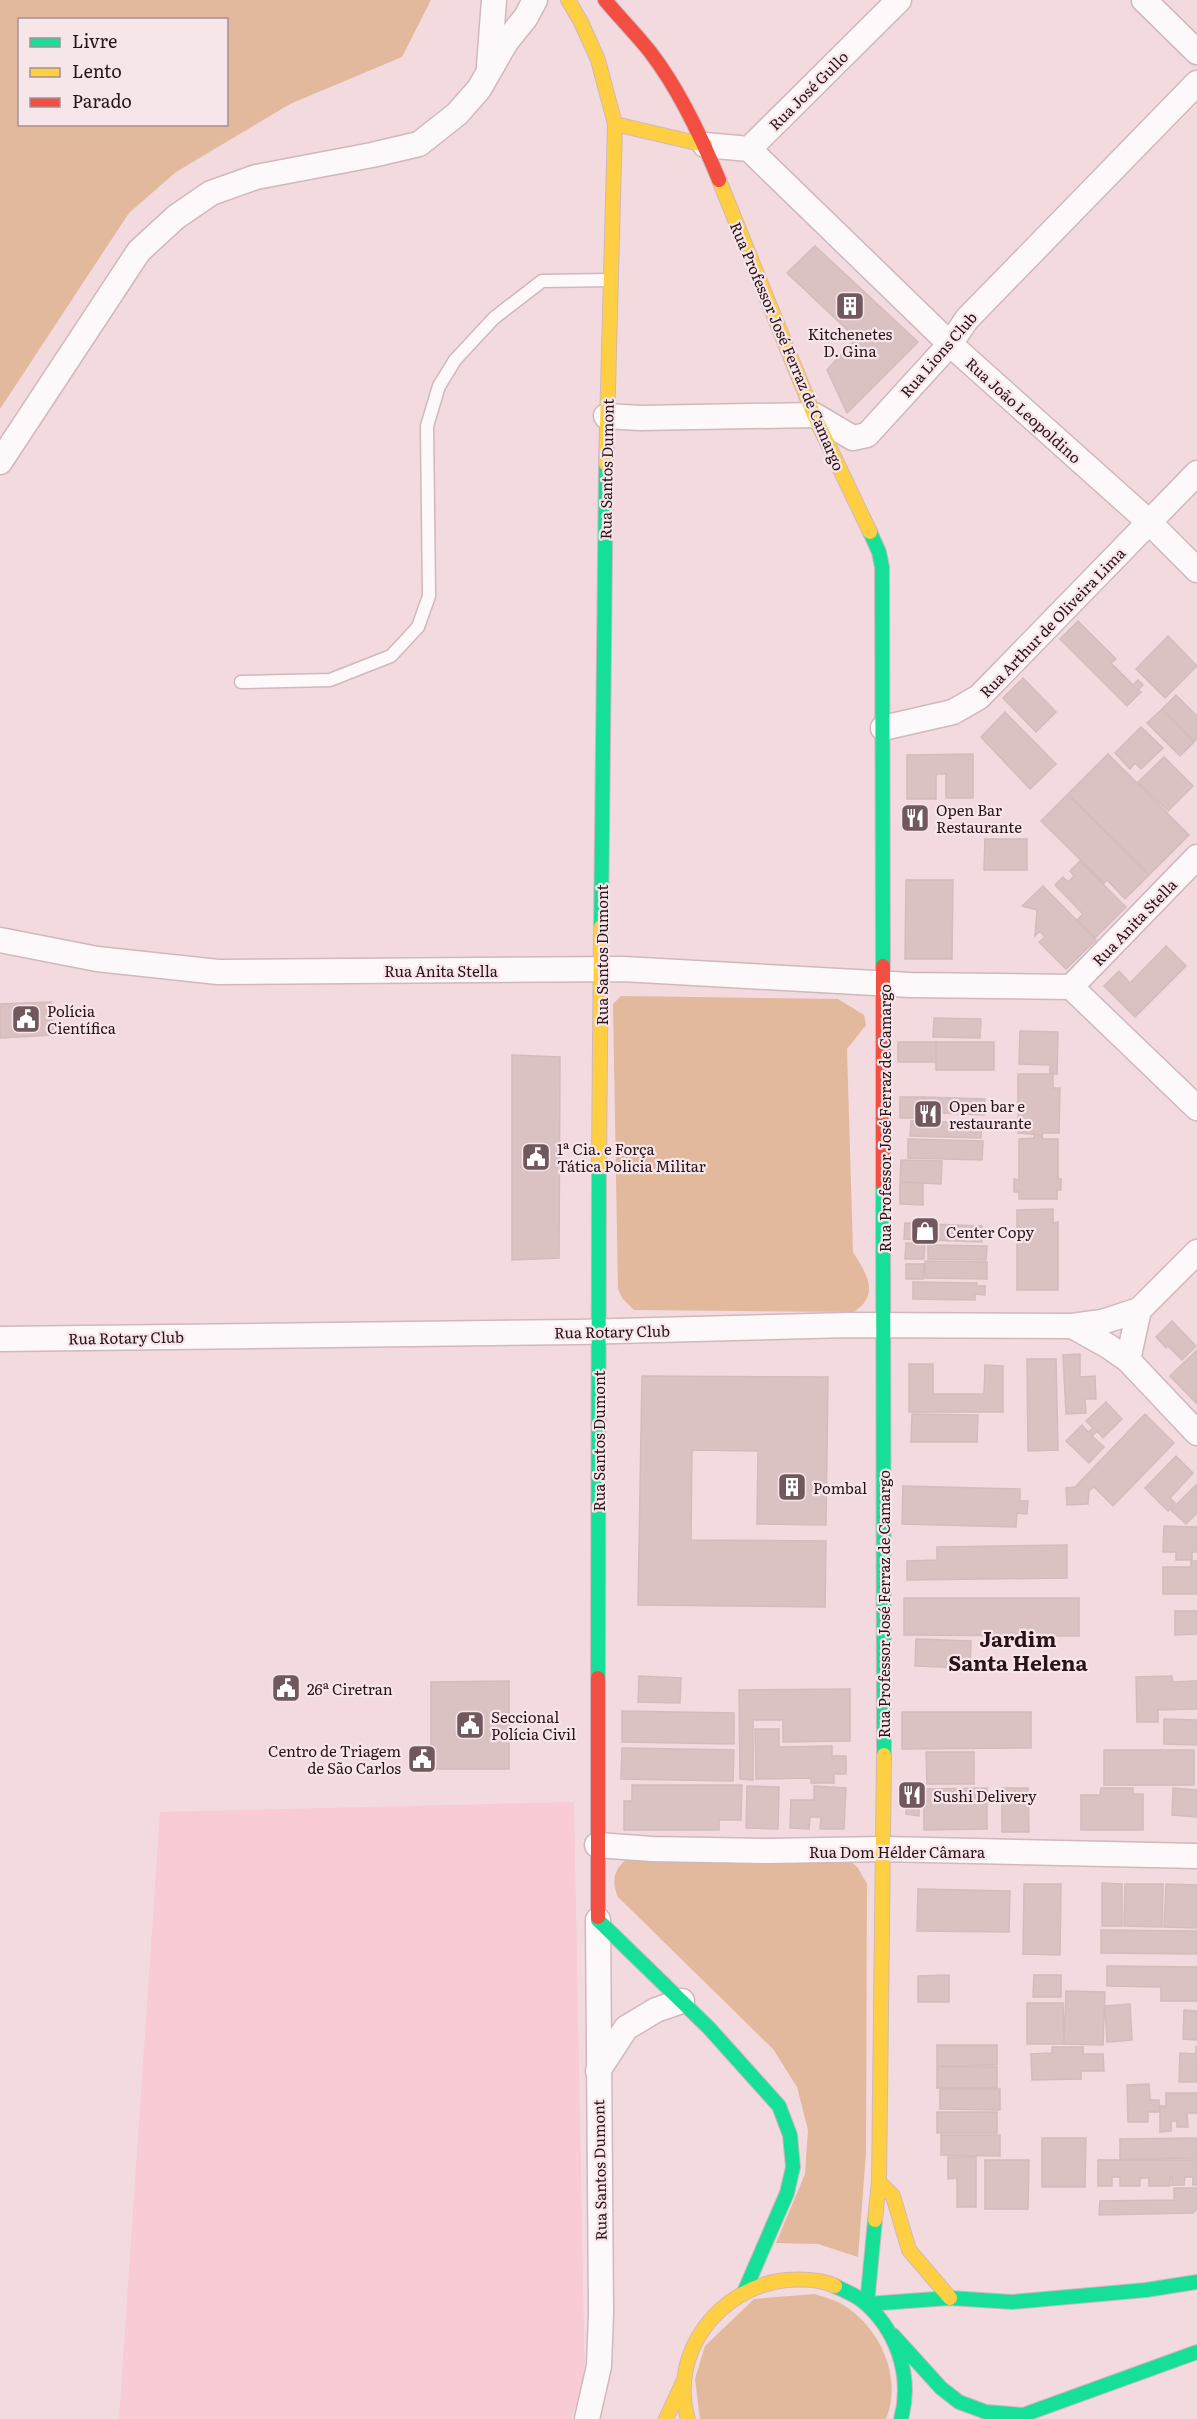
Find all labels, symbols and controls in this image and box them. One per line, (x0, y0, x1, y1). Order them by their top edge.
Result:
legend (18, 18, 228, 126)
text: Livre (72, 27, 117, 54)
street label: Rua José Gullo (763, 45, 853, 135)
text: Lento (72, 57, 122, 84)
text: Parado (72, 87, 132, 114)
street label: Rua Professor José Ferraz de Camargo (725, 218, 851, 474)
building icon: Kitchenetes D. Gina (834, 290, 866, 322)
street label: Rua Lions Club (894, 306, 982, 402)
place label: Kitchenetes D. Gina (808, 322, 892, 362)
street label: Rua João Leopoldino (961, 352, 1087, 468)
street label: Rua Santos Dumont (593, 398, 619, 540)
street label: Rua Arthur de Oliveira Lima (974, 541, 1131, 702)
place label: Open Bar Restaurante (936, 798, 1022, 838)
restaurant icon: Open Bar Restaurante (899, 802, 931, 834)
street label: Rua Anita Stella (1086, 873, 1182, 971)
street label: Rua Santos Dumont (590, 885, 613, 1026)
street label: Rua Anita Stella (384, 959, 499, 982)
street label: Rua Professor José Ferraz de Camargo (873, 984, 896, 1252)
place label: Polícia Científica (47, 999, 117, 1039)
public building icon: Polícia Científica (10, 1003, 42, 1035)
place label: Open bar e restaurante (949, 1094, 1032, 1134)
restaurant icon: Open bar e restaurante (912, 1098, 944, 1130)
place label: 1ª Cia. e Força Tática Policia Militar (557, 1137, 706, 1177)
public building icon: 1ª Cia. e Força Tática Policia Militar (520, 1141, 552, 1173)
shop icon: Center Copy (909, 1215, 941, 1247)
place label: Center Copy (946, 1220, 1034, 1243)
street label: Rua Rotary Club (554, 1318, 670, 1344)
street label: Rua Rotary Club (68, 1324, 184, 1350)
street label: Rua Santos Dumont (587, 1371, 610, 1512)
street label: Rua Professor José Ferraz de Camargo (872, 1470, 895, 1738)
building icon: Pombal (776, 1471, 808, 1503)
place label: Pombal (813, 1476, 867, 1499)
district label: Jardim Santa Helena (948, 1622, 1088, 1677)
public building icon: 26ª Ciretran (270, 1672, 302, 1704)
place label: 26ª Ciretran (307, 1677, 393, 1700)
place label: Seccional Polícia Civil (491, 1705, 576, 1745)
public building icon: Seccional Polícia Civil (454, 1709, 486, 1741)
place label: Centro de Triagem de São Carlos (268, 1739, 401, 1779)
public building icon: Centro de Triagem de São Carlos (406, 1743, 438, 1775)
restaurant icon: Sushi Delivery (896, 1779, 928, 1811)
place label: Sushi Delivery (933, 1784, 1037, 1807)
street label: Rua Dom Hélder Câmara (809, 1840, 986, 1863)
street label: Rua Santos Dumont (586, 2099, 612, 2241)

